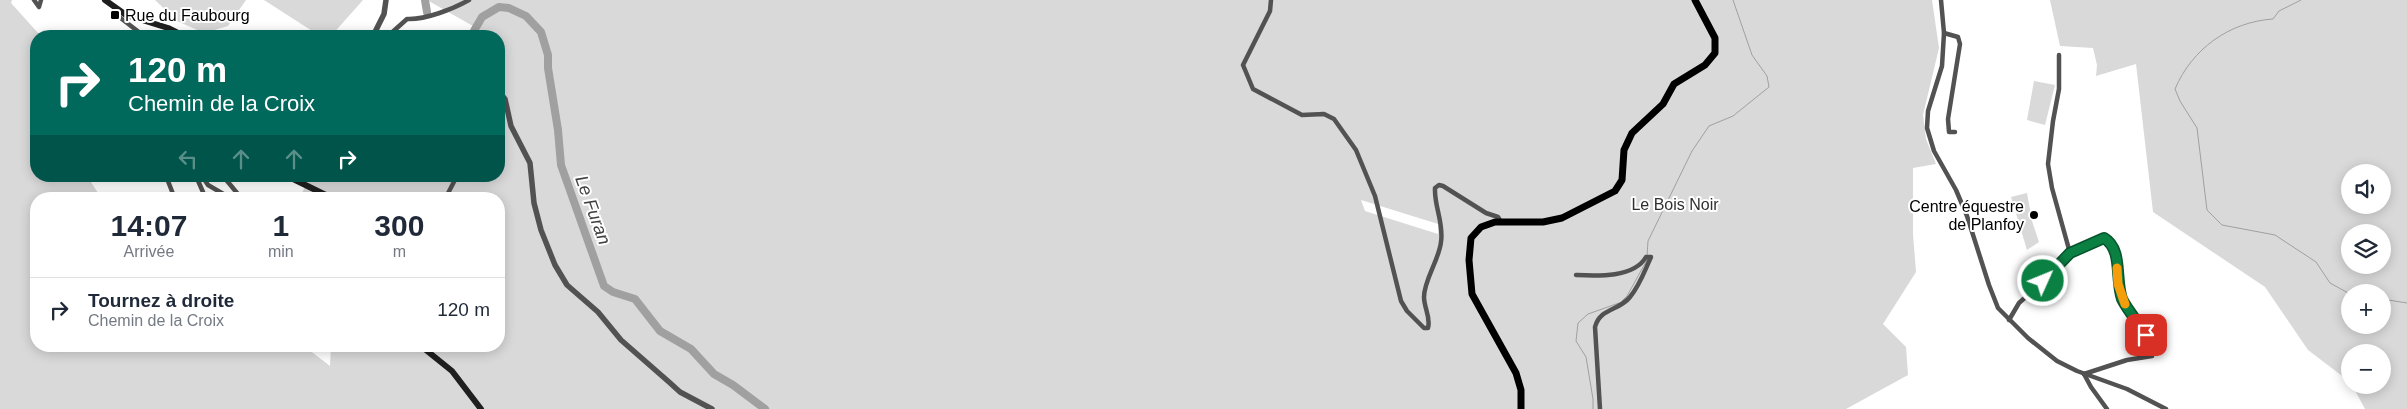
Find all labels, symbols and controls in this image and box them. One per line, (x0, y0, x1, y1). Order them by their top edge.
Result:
place label: Rue du Faubourg (125, 7, 250, 24)
marker: Rue du Faubourg (109, 9, 121, 21)
icon: right (45, 50, 110, 115)
text: 120 m (128, 50, 227, 89)
text: Chemin de la Croix (128, 91, 315, 116)
icon: left (174, 145, 202, 173)
icon: ahead (227, 145, 255, 173)
icon: ahead (280, 145, 308, 173)
icon: right (333, 145, 361, 173)
map controls (2341, 164, 2391, 394)
button: sound (2341, 164, 2391, 214)
water label: Le Furan (571, 173, 615, 247)
park label: Le Bois Noir (1631, 196, 1719, 213)
place label: Centre équestre de Planfoy (1909, 198, 2024, 233)
text: 14:07 (111, 209, 187, 242)
text: 1 (272, 209, 289, 242)
text: 300 (374, 209, 424, 242)
marker: Centre équestre de Planfoy (2028, 209, 2040, 221)
button: layers (2341, 224, 2391, 274)
text: Arrivée (124, 243, 174, 260)
text: min (268, 243, 294, 260)
text: m (393, 243, 406, 260)
position arrow (2016, 254, 2068, 306)
button: + (2341, 284, 2391, 334)
text: Tournez à droite (88, 290, 234, 311)
icon: right (45, 296, 73, 324)
text: 120 m (437, 299, 490, 320)
text: Chemin de la Croix (88, 312, 224, 329)
pin (2125, 314, 2167, 356)
icon: arrive (2132, 321, 2160, 349)
button: − (2341, 344, 2391, 394)

